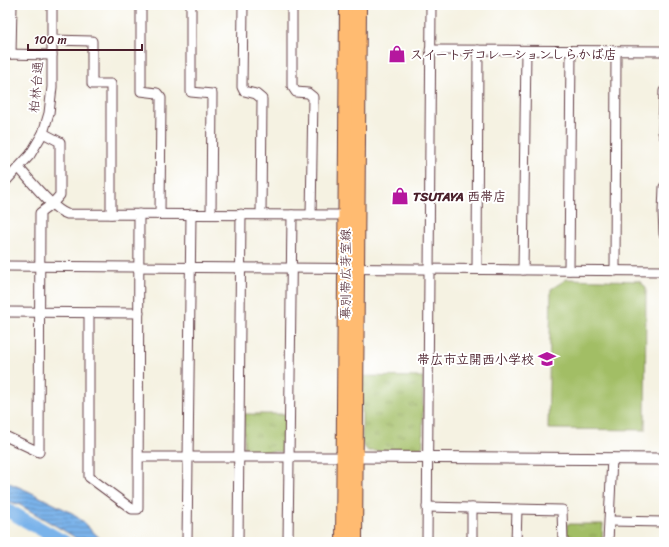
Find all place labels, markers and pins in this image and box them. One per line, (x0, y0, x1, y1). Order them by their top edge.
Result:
place label: スイートデコレーションしらかば店 (410, 43, 617, 66)
shop icon: スイートデコレーションしらかば店 (387, 44, 407, 64)
place label: TSUTAYA 西帯店 (413, 185, 506, 208)
shop icon: TSUTAYA 西帯店 (390, 186, 410, 206)
place label: 帯広市立開西小学校 (417, 348, 534, 371)
school or university icon: 帯広市立開西小学校 (537, 349, 557, 369)

